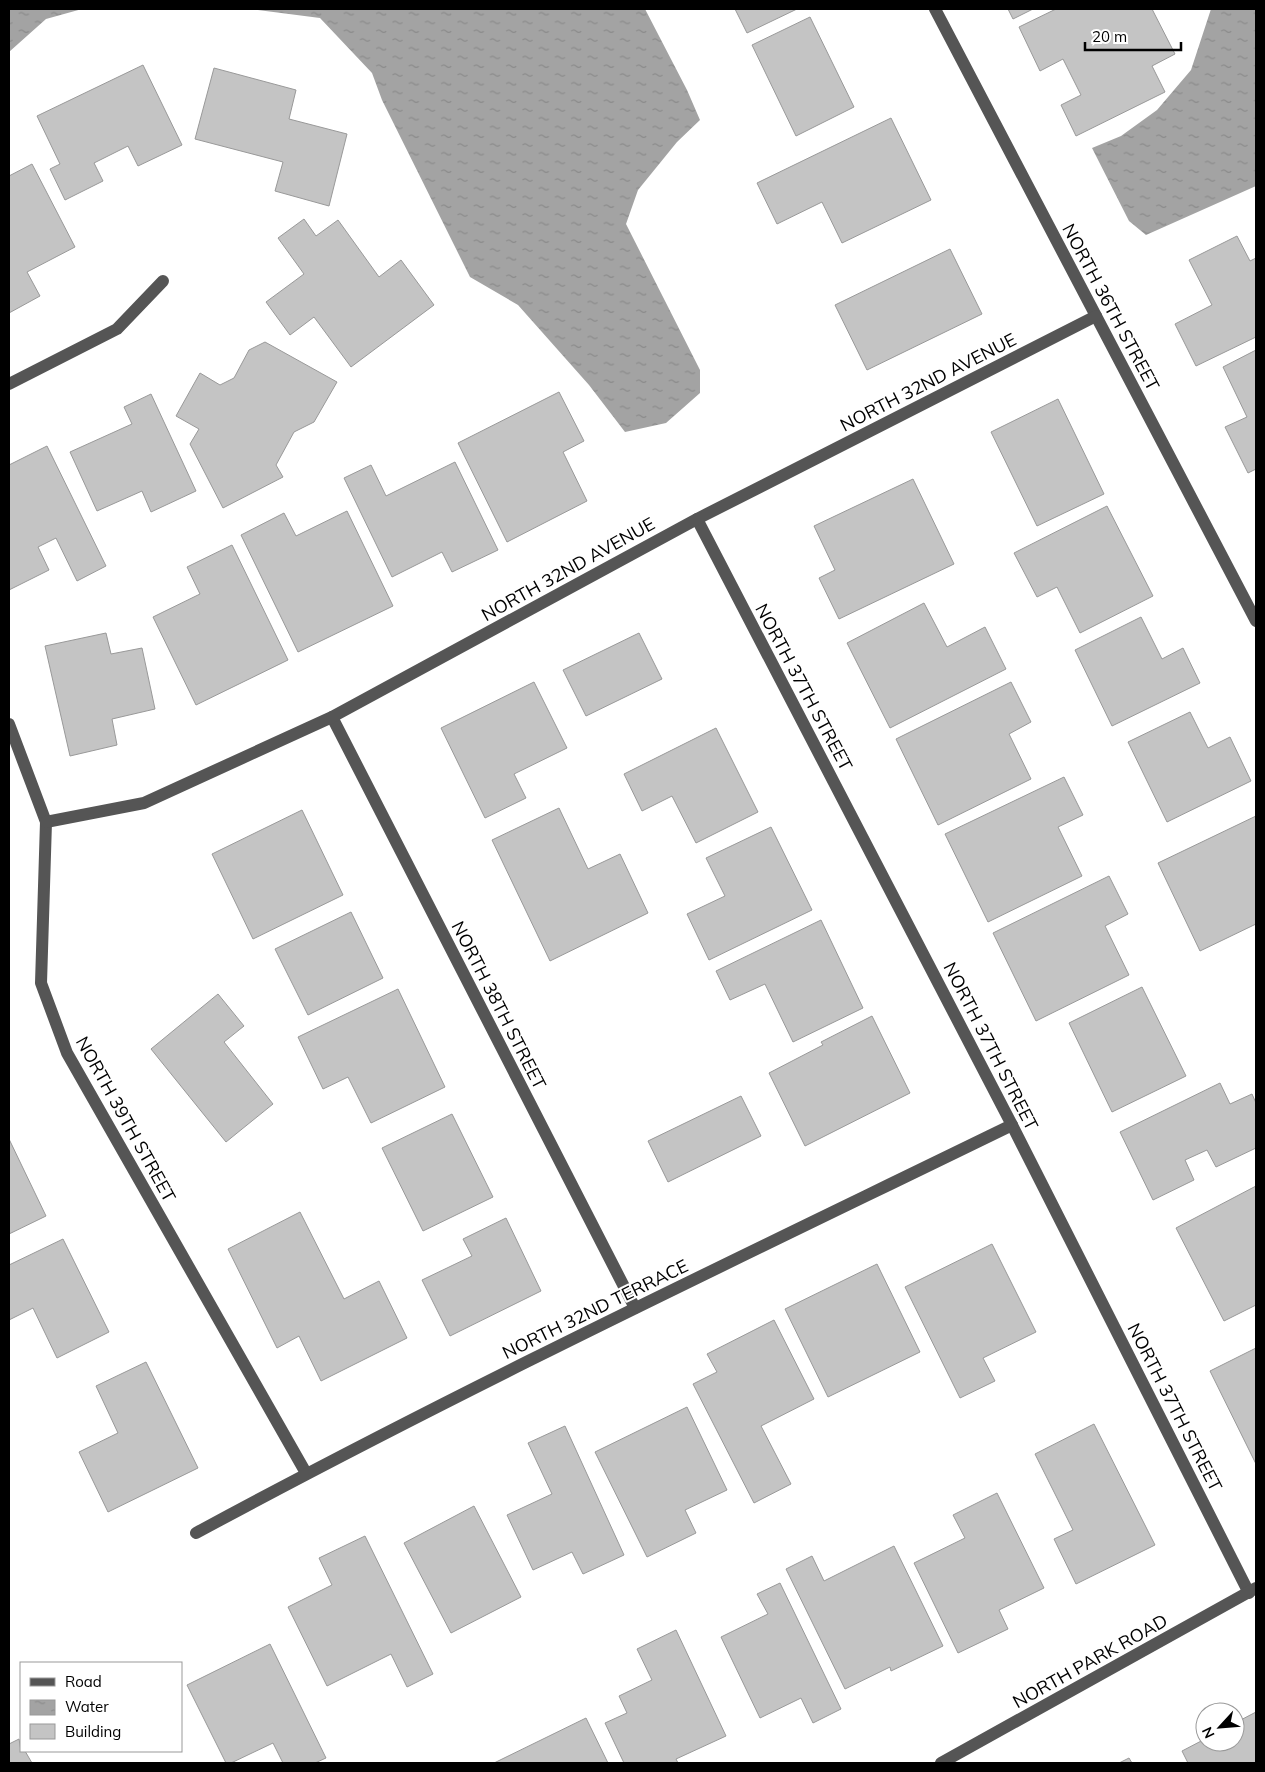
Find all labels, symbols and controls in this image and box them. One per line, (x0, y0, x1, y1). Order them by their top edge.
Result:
scale bar (1085, 20, 1181, 52)
text: 20 m (1092, 27, 1127, 46)
street label: NORTH 36TH STREET (1057, 220, 1165, 395)
street label: NORTH 32ND AVENUE (836, 328, 1020, 436)
street label: NORTH 32ND AVENUE (477, 512, 659, 626)
street label: NORTH 37TH STREET (750, 600, 858, 775)
street label: NORTH 38TH STREET (447, 917, 551, 1093)
street label: NORTH 37TH STREET (939, 958, 1043, 1134)
street label: NORTH 39TH STREET (71, 1032, 181, 1206)
street label: NORTH 32ND TERRACE (498, 1254, 692, 1364)
street label: NORTH 37TH STREET (1123, 1319, 1227, 1495)
street label: NORTH PARK ROAD (1008, 1609, 1172, 1713)
legend (20, 1662, 182, 1752)
text: Road (65, 1672, 102, 1691)
text: Water (65, 1697, 109, 1716)
north arrow (1195, 1702, 1245, 1752)
text: Building (65, 1722, 121, 1741)
text: N (1198, 1724, 1219, 1741)

